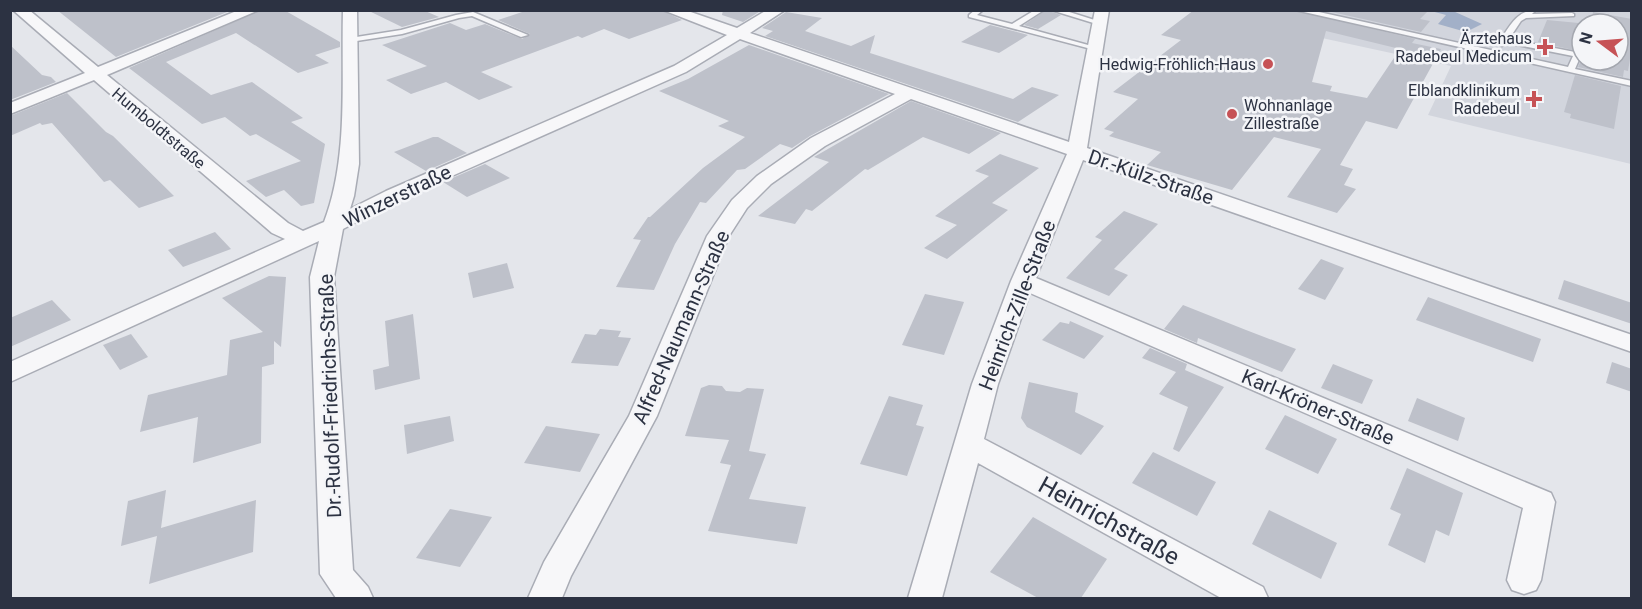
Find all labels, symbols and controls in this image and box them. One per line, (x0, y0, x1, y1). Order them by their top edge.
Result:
north arrow (1570, 12, 1630, 72)
place label: Ärztehaus Radebeul Medicum (1395, 29, 1532, 66)
text: N (1575, 30, 1597, 46)
marker: Ärztehaus Radebeul Medicum (1536, 38, 1554, 56)
place label: Hedwig-Fröhlich-Haus (1099, 55, 1256, 74)
marker: Hedwig-Fröhlich-Haus (1261, 57, 1275, 71)
place label: Elblandklinikum Radebeul (1408, 81, 1520, 118)
street label: Humboldtstraße (108, 84, 209, 173)
marker: Elblandklinikum Radebeul (1525, 90, 1543, 108)
place label: Wohnanlage Zillestraße (1244, 96, 1332, 133)
marker: Wohnanlage Zillestraße (1225, 107, 1239, 121)
street label: Dr.-Külz-Straße (1085, 144, 1217, 210)
street label: Winzerstraße (339, 159, 455, 233)
street label: Heinrich-Zille-Straße (973, 217, 1061, 393)
street label: Alfred-Naumann-Straße (627, 227, 735, 427)
street label: Dr.-Rudolf-Friedrichs-Straße (314, 273, 346, 519)
street label: Karl-Kröner-Straße (1238, 364, 1398, 450)
street label: Heinrichstraße (1034, 471, 1184, 571)

